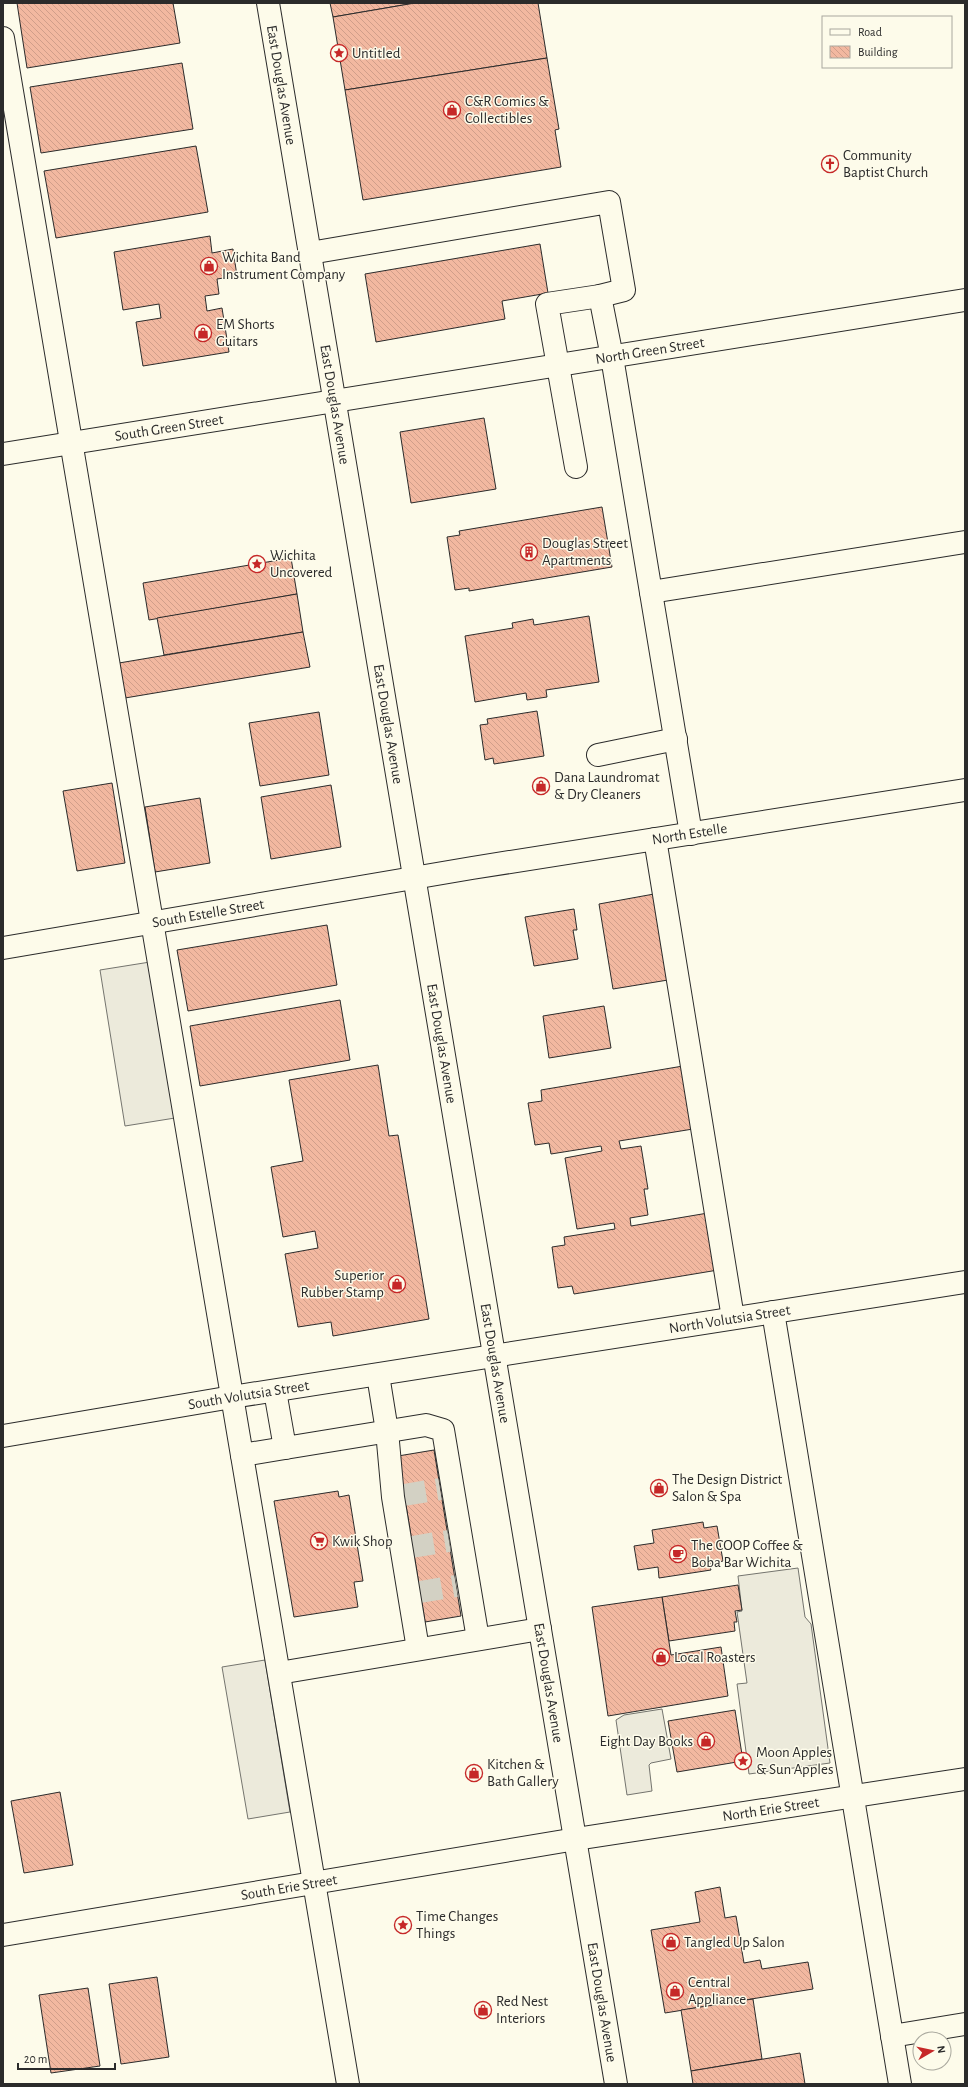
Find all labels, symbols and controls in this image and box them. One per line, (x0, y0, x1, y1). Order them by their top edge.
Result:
legend (822, 16, 952, 68)
street label: East Douglas Avenue (264, 24, 299, 146)
text: Road (858, 26, 882, 38)
place icon: Untitled (329, 43, 349, 63)
place label: Untitled (352, 46, 401, 61)
text: Building (858, 46, 898, 58)
place label: C&R Comics & Collectibles (465, 94, 549, 126)
shop icon: C&R Comics & Collectibles (442, 100, 462, 120)
place label: Community Baptist Church (843, 148, 928, 180)
church icon: Community Baptist Church (820, 154, 840, 174)
place label: Wichita Band Instrument Company (222, 250, 346, 282)
shop icon: Wichita Band Instrument Company (199, 256, 219, 276)
place label: EM Shorts Guitars (216, 317, 275, 349)
shop icon: EM Shorts Guitars (193, 323, 213, 343)
street label: North Green Street (594, 334, 706, 367)
street label: East Douglas Avenue (318, 343, 353, 466)
street label: South Green Street (113, 411, 225, 444)
place label: Douglas Street Apartments (542, 536, 628, 568)
building icon: Douglas Street Apartments (519, 542, 539, 562)
place label: Wichita Uncovered (270, 548, 333, 580)
place icon: Wichita Uncovered (247, 554, 267, 574)
street label: East Douglas Avenue (371, 663, 406, 785)
place label: Dana Laundromat & Dry Cleaners (554, 770, 660, 802)
shop icon: Dana Laundromat & Dry Cleaners (531, 776, 551, 796)
street label: North Estelle (651, 820, 728, 847)
street label: South Estelle Street (151, 896, 265, 930)
street label: East Douglas Avenue (425, 983, 459, 1105)
place label: Superior Rubber Stamp (300, 1268, 384, 1300)
shop icon: Superior Rubber Stamp (387, 1274, 407, 1294)
street label: East Douglas Avenue (478, 1302, 513, 1424)
street label: North Volutsia Street (668, 1302, 791, 1336)
street label: South Volutsia Street (187, 1377, 310, 1412)
place label: The Design District Salon & Spa (672, 1472, 783, 1504)
shop icon: The Design District Salon & Spa (649, 1478, 669, 1498)
supermarket icon: Kwik Shop (309, 1531, 329, 1551)
place label: Kwik Shop (332, 1534, 393, 1549)
place label: The COOP Coffee & Boba Bar Wichita (691, 1538, 803, 1570)
cafe icon: The COOP Coffee & Boba Bar Wichita (668, 1544, 688, 1564)
street label: East Douglas Avenue (531, 1622, 566, 1744)
shop icon: Local Roasters (651, 1647, 671, 1667)
place label: Local Roasters (674, 1650, 756, 1665)
shop icon: Eight Day Books (696, 1731, 716, 1751)
place label: Eight Day Books (599, 1734, 693, 1749)
place label: Moon Apples & Sun Apples (756, 1745, 834, 1777)
place icon: Moon Apples & Sun Apples (733, 1751, 753, 1771)
place label: Kitchen & Bath Gallery (487, 1757, 559, 1789)
shop icon: Kitchen & Bath Gallery (464, 1763, 484, 1783)
street label: North Erie Street (721, 1794, 820, 1824)
street label: South Erie Street (240, 1872, 338, 1903)
place label: Time Changes Things (416, 1909, 498, 1941)
place icon: Time Changes Things (393, 1915, 413, 1935)
shop icon: Tangled Up Salon (661, 1932, 681, 1952)
place label: Tangled Up Salon (684, 1935, 785, 1950)
street label: East Douglas Avenue (585, 1941, 620, 2063)
place label: Central Appliance (688, 1975, 746, 2007)
shop icon: Central Appliance (665, 1981, 685, 2001)
place label: Red Nest Interiors (496, 1994, 548, 2026)
shop icon: Red Nest Interiors (473, 2000, 493, 2020)
north arrow (912, 2031, 952, 2071)
scale bar (18, 2045, 115, 2071)
text: N (935, 2045, 947, 2054)
text: 20 m (24, 2053, 47, 2065)

